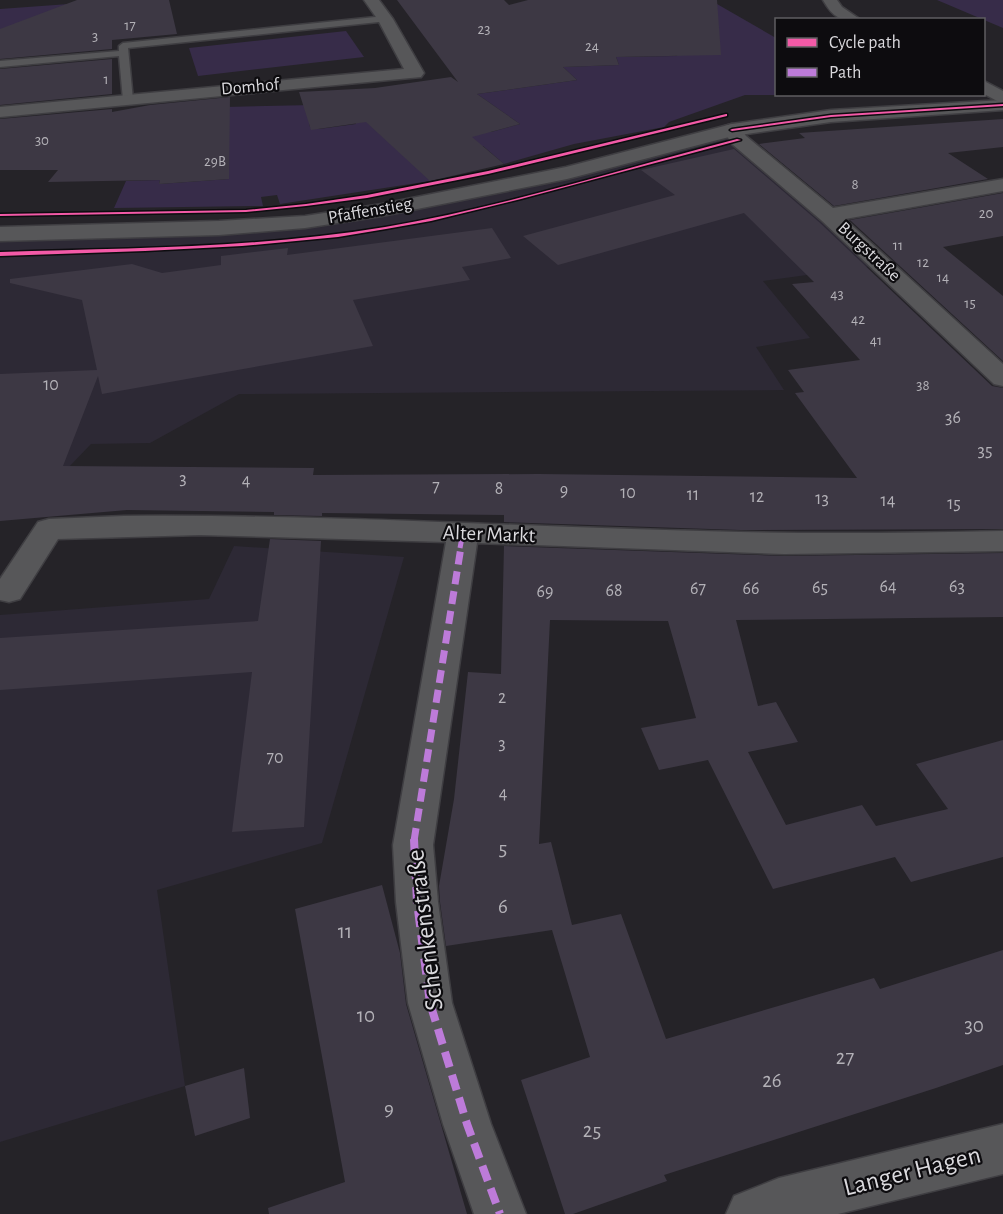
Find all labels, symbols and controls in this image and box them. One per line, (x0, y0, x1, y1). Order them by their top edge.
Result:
house number: 17 (124, 18, 136, 33)
legend (775, 18, 985, 96)
house number: 23 (477, 22, 491, 37)
house number: 3 (92, 29, 98, 44)
text: Cycle path (829, 34, 901, 52)
house number: 24 (585, 39, 599, 54)
text: Path (829, 64, 861, 82)
house number: 1 (103, 72, 109, 87)
street label: Domhof (220, 75, 281, 98)
house number: 30 (35, 133, 49, 148)
house number: 29B (204, 154, 226, 169)
house number: 8 (851, 177, 859, 192)
street label: Pfaffenstieg (327, 195, 413, 227)
house number: 20 (979, 206, 993, 221)
street label: Burgstraße (834, 219, 904, 285)
house number: 11 (893, 238, 903, 253)
house number: 12 (917, 255, 929, 270)
house number: 14 (937, 270, 949, 285)
house number: 43 (830, 287, 844, 302)
house number: 15 (964, 296, 976, 311)
house number: 42 (851, 312, 865, 327)
house number: 41 (870, 333, 882, 348)
house number: 10 (43, 376, 59, 394)
house number: 38 (916, 378, 930, 393)
house number: 36 (945, 409, 961, 427)
house number: 35 (978, 442, 992, 460)
house number: 3 (179, 470, 187, 488)
house number: 4 (242, 472, 251, 490)
house number: 7 (432, 478, 440, 496)
house number: 8 (495, 480, 503, 498)
house number: 9 (560, 482, 568, 500)
house number: 10 (620, 484, 636, 502)
house number: 11 (687, 486, 699, 504)
house number: 12 (750, 488, 764, 506)
house number: 13 (815, 490, 829, 508)
house number: 14 (881, 492, 896, 510)
house number: 15 (947, 495, 961, 513)
street label: Alter Markt (442, 522, 536, 546)
house number: 64 (879, 578, 897, 596)
house number: 63 (949, 578, 965, 596)
house number: 65 (812, 579, 828, 597)
house number: 67 (690, 580, 706, 598)
house number: 66 (743, 580, 759, 598)
house number: 68 (606, 582, 623, 600)
house number: 69 (537, 583, 553, 601)
house number: 2 (498, 689, 506, 707)
house number: 3 (498, 735, 506, 753)
house number: 70 (266, 749, 284, 767)
house number: 4 (499, 785, 508, 803)
house number: 5 (499, 838, 507, 859)
street label: Schenkenstraße (402, 848, 448, 1012)
house number: 6 (498, 896, 508, 917)
house number: 11 (338, 921, 352, 942)
house number: 10 (357, 1005, 375, 1026)
house number: 30 (964, 1015, 984, 1036)
house number: 27 (836, 1047, 854, 1068)
house number: 26 (762, 1070, 782, 1091)
house number: 9 (384, 1098, 394, 1119)
house number: 25 (583, 1120, 601, 1141)
street label: Langer Hagen (841, 1141, 983, 1201)

